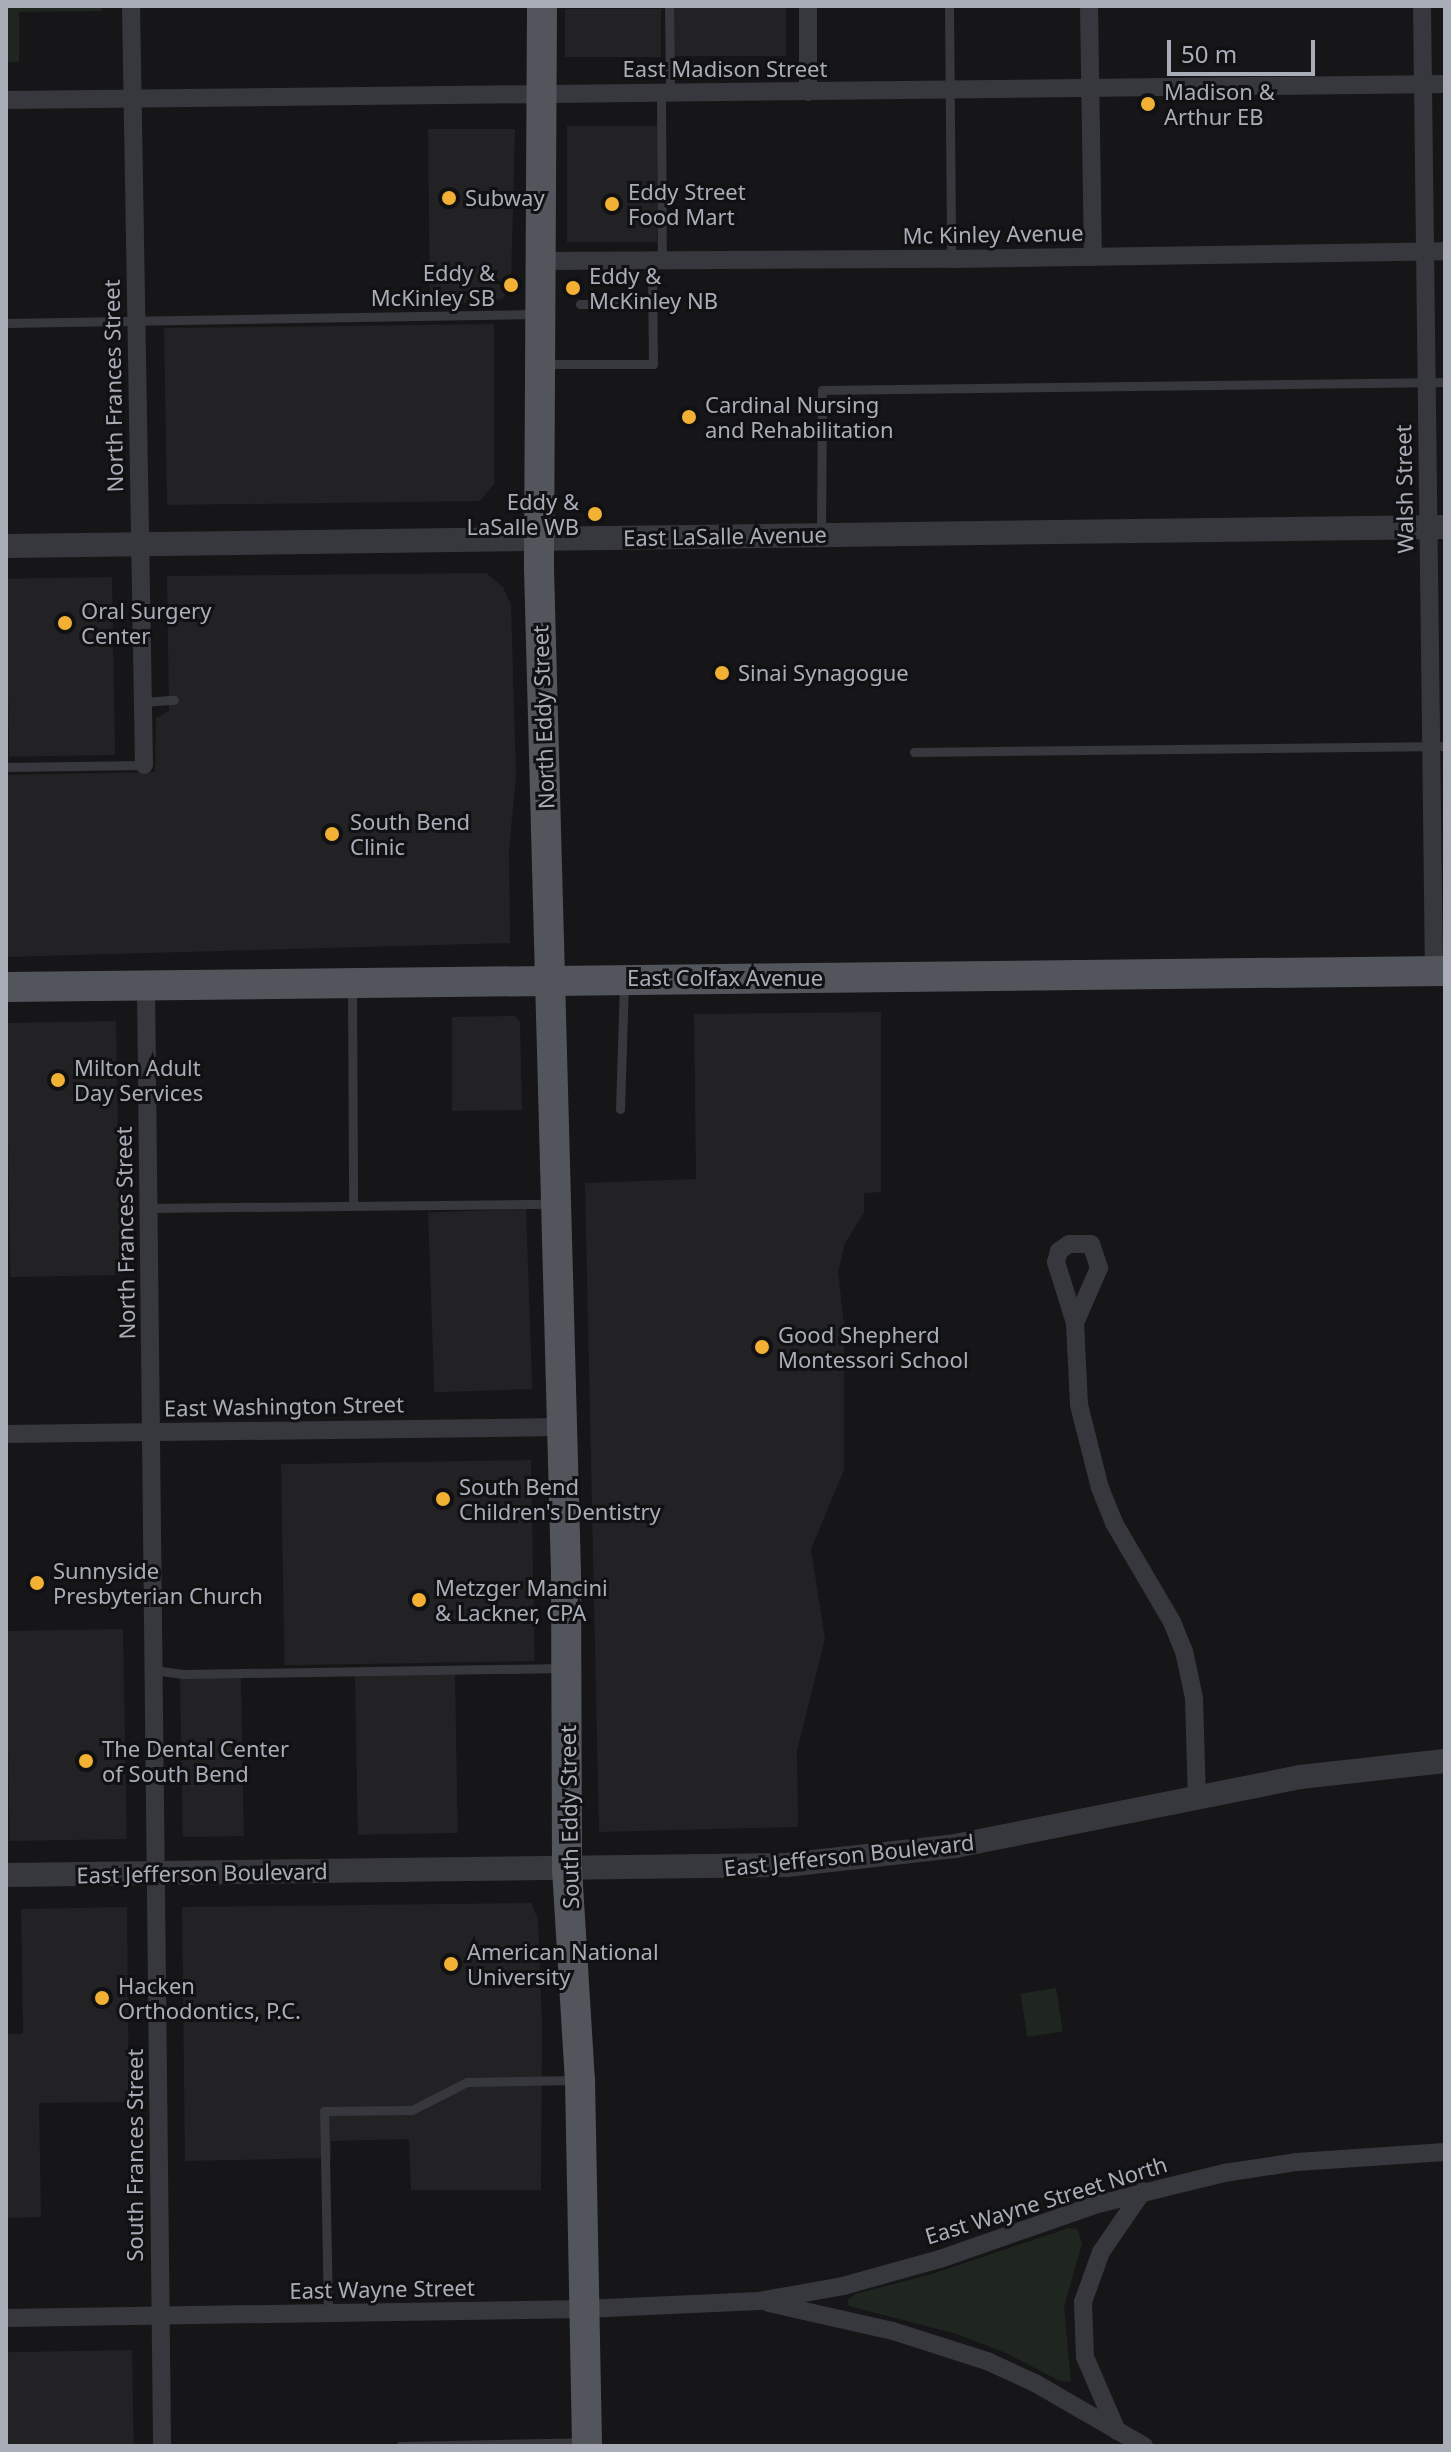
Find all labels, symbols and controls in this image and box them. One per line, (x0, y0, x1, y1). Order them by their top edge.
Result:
scale bar (1171, 24, 1319, 74)
text: 50 m (1181, 37, 1237, 70)
street label: East Madison Street (623, 56, 827, 82)
place label: Madison & Arthur EB (1164, 78, 1275, 130)
marker: Madison & Arthur EB (1139, 95, 1157, 113)
place label: Eddy Street Food Mart (628, 178, 746, 230)
place label: Subway (465, 185, 545, 211)
marker: Subway (440, 189, 458, 207)
marker: Eddy Street Food Mart (603, 195, 621, 213)
street label: Mc Kinley Avenue (902, 219, 1084, 249)
place label: Eddy & McKinley SB (371, 259, 495, 310)
place label: Eddy & McKinley NB (589, 262, 718, 314)
marker: Eddy & McKinley SB (502, 276, 520, 294)
street label: North Frances Street (98, 279, 128, 493)
marker: Eddy & McKinley NB (564, 279, 582, 297)
place label: Cardinal Nursing and Rehabilitation (705, 391, 894, 442)
marker: Cardinal Nursing and Rehabilitation (680, 408, 698, 426)
street label: Walsh Street (1390, 424, 1418, 554)
place label: Eddy & LaSalle WB (466, 488, 579, 540)
marker: Eddy & LaSalle WB (586, 505, 604, 523)
street label: East LaSalle Avenue (623, 521, 827, 551)
place label: Oral Surgery Center (81, 597, 211, 648)
marker: Oral Surgery Center (56, 614, 74, 632)
street label: North Eddy Street (527, 625, 559, 809)
place label: Sinai Synagogue (738, 660, 909, 686)
marker: Sinai Synagogue (713, 664, 731, 682)
place label: South Bend Clinic (350, 808, 470, 860)
marker: South Bend Clinic (321, 823, 343, 845)
street label: East Colfax Avenue (627, 965, 823, 991)
place label: Milton Adult Day Services (74, 1054, 203, 1106)
marker: Milton Adult Day Services (49, 1071, 67, 1089)
street label: North Frances Street (110, 1126, 140, 1340)
place label: Good Shepherd Montessori School (778, 1321, 969, 1372)
marker: Good Shepherd Montessori School (753, 1338, 771, 1356)
street label: East Washington Street (164, 1391, 404, 1421)
place label: South Bend Children's Dentistry (459, 1473, 661, 1524)
marker: South Bend Children's Dentistry (434, 1490, 452, 1508)
place label: Sunnyside Presbyterian Church (53, 1557, 263, 1608)
marker: Sunnyside Presbyterian Church (28, 1574, 46, 1592)
place label: Metzger Mancini & Lackner, CPA (435, 1574, 608, 1626)
marker: Metzger Mancini & Lackner, CPA (410, 1591, 428, 1609)
street label: South Eddy Street (554, 1725, 584, 1909)
place label: The Dental Center of South Bend (102, 1735, 289, 1786)
marker: The Dental Center of South Bend (77, 1752, 95, 1770)
street label: East Jefferson Boulevard (723, 1829, 975, 1881)
street label: East Jefferson Boulevard (76, 1858, 328, 1888)
place label: American National University (467, 1938, 659, 1990)
marker: American National University (442, 1955, 460, 1973)
place label: Hacken Orthodontics, P.C. (118, 1972, 301, 2024)
marker: Hacken Orthodontics, P.C. (93, 1989, 111, 2007)
street label: South Frances Street (122, 2049, 148, 2261)
street label: East Wayne Street North (922, 2151, 1170, 2249)
street label: East Wayne Street (289, 2274, 475, 2304)

